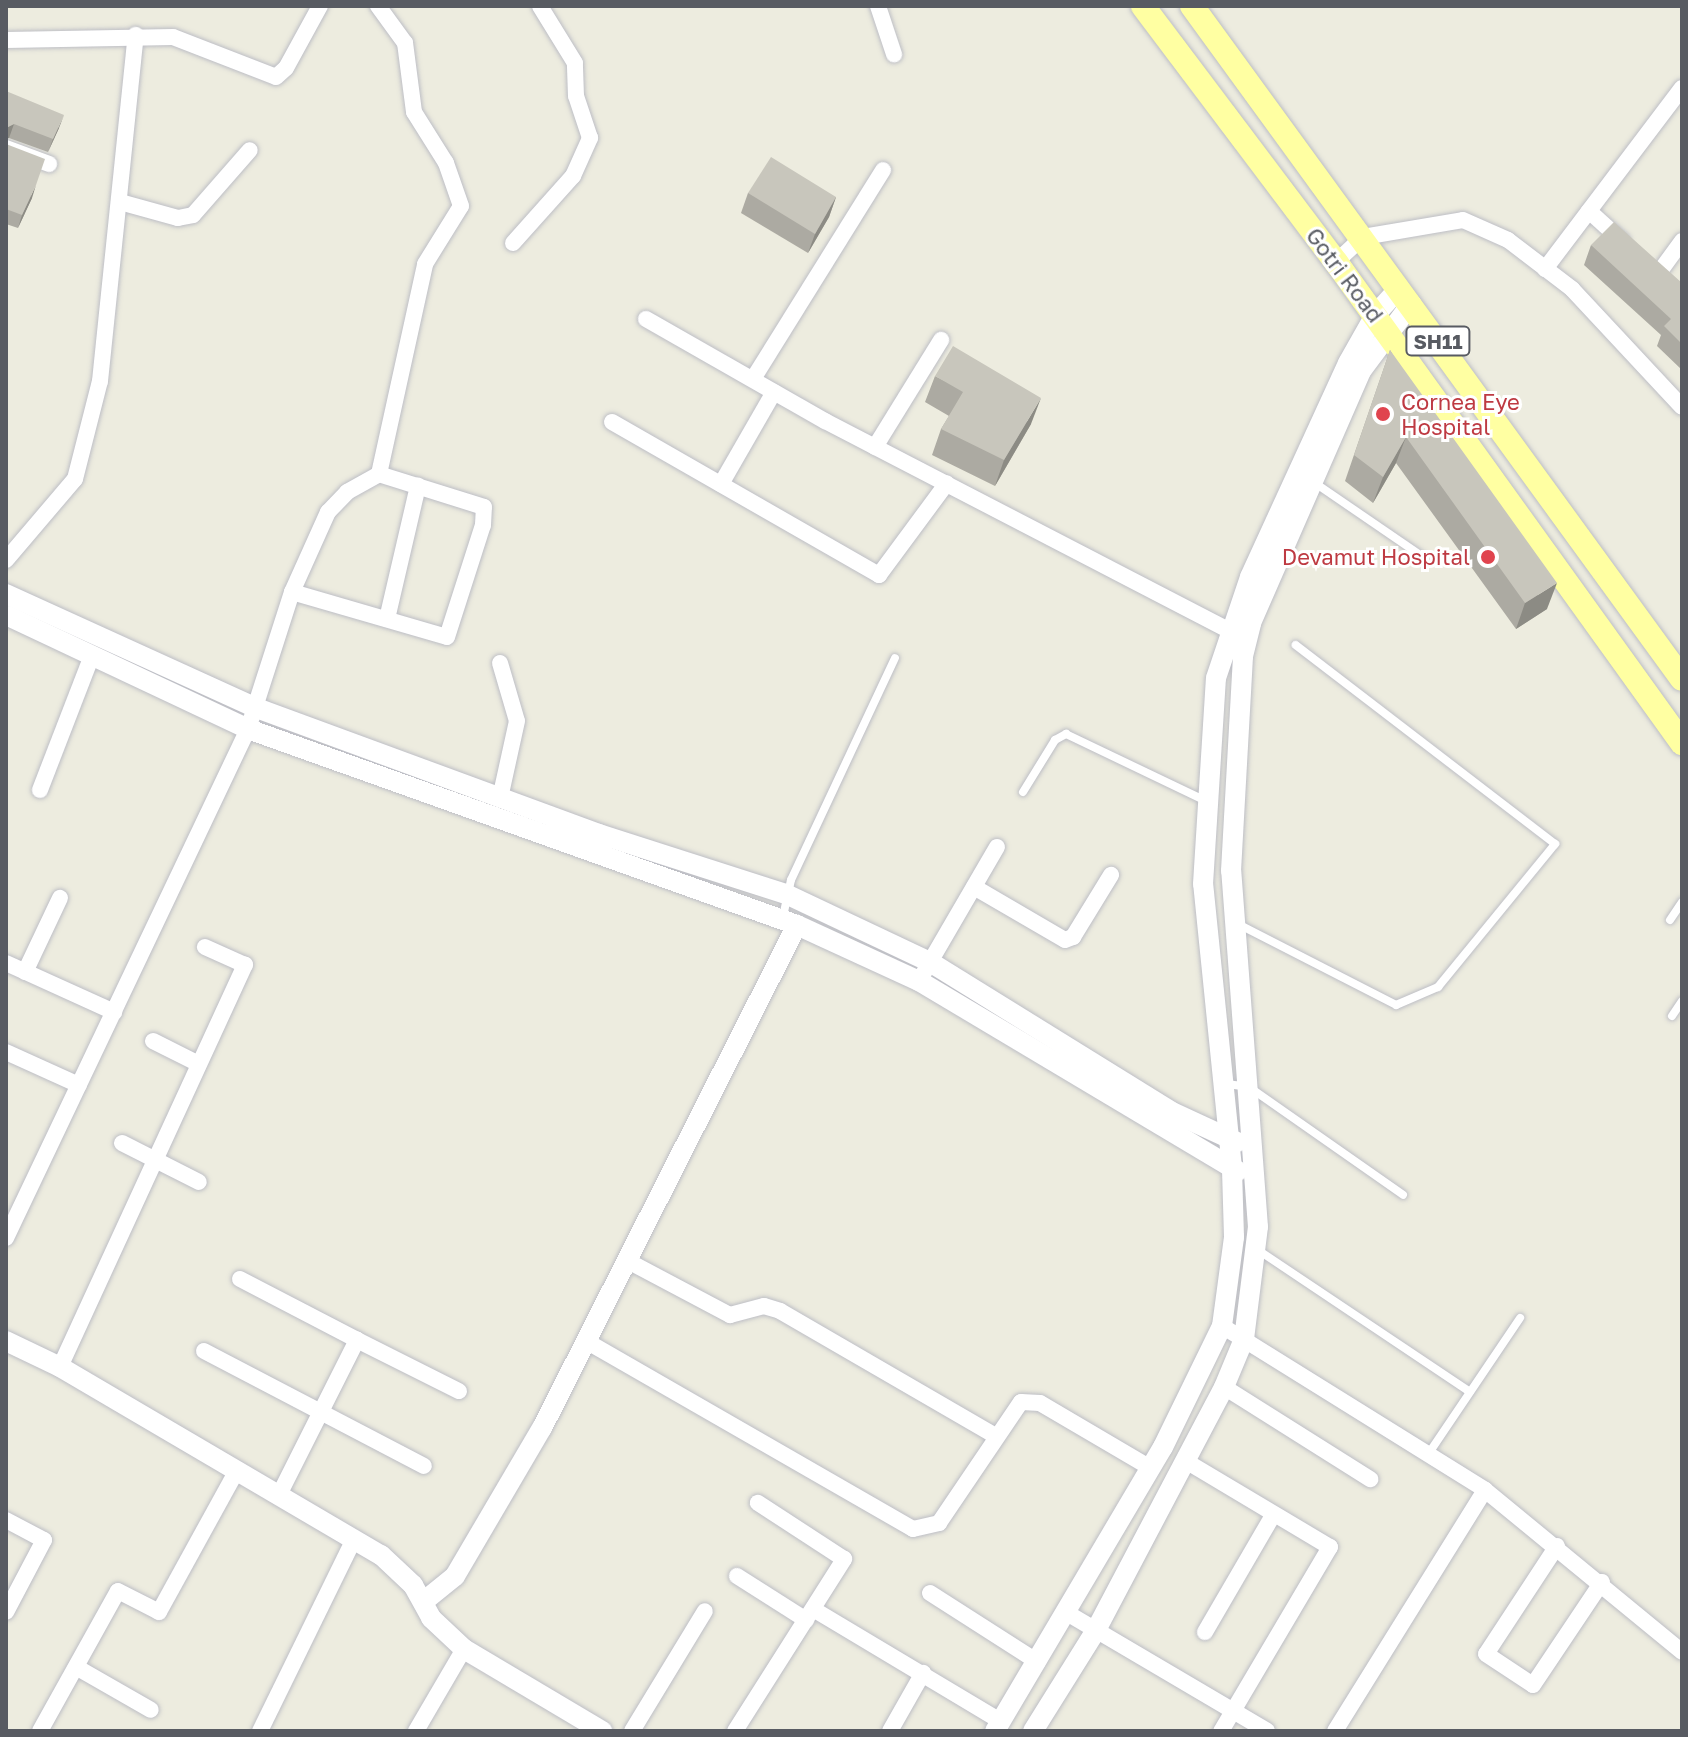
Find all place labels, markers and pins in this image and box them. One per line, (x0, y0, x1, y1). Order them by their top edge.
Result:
place label: Cornea Eye Hospital (1401, 388, 1520, 440)
marker: Cornea Eye Hospital (1372, 403, 1394, 425)
place label: Devamut Hospital (1282, 544, 1470, 570)
marker: Devamut Hospital (1477, 546, 1499, 568)

